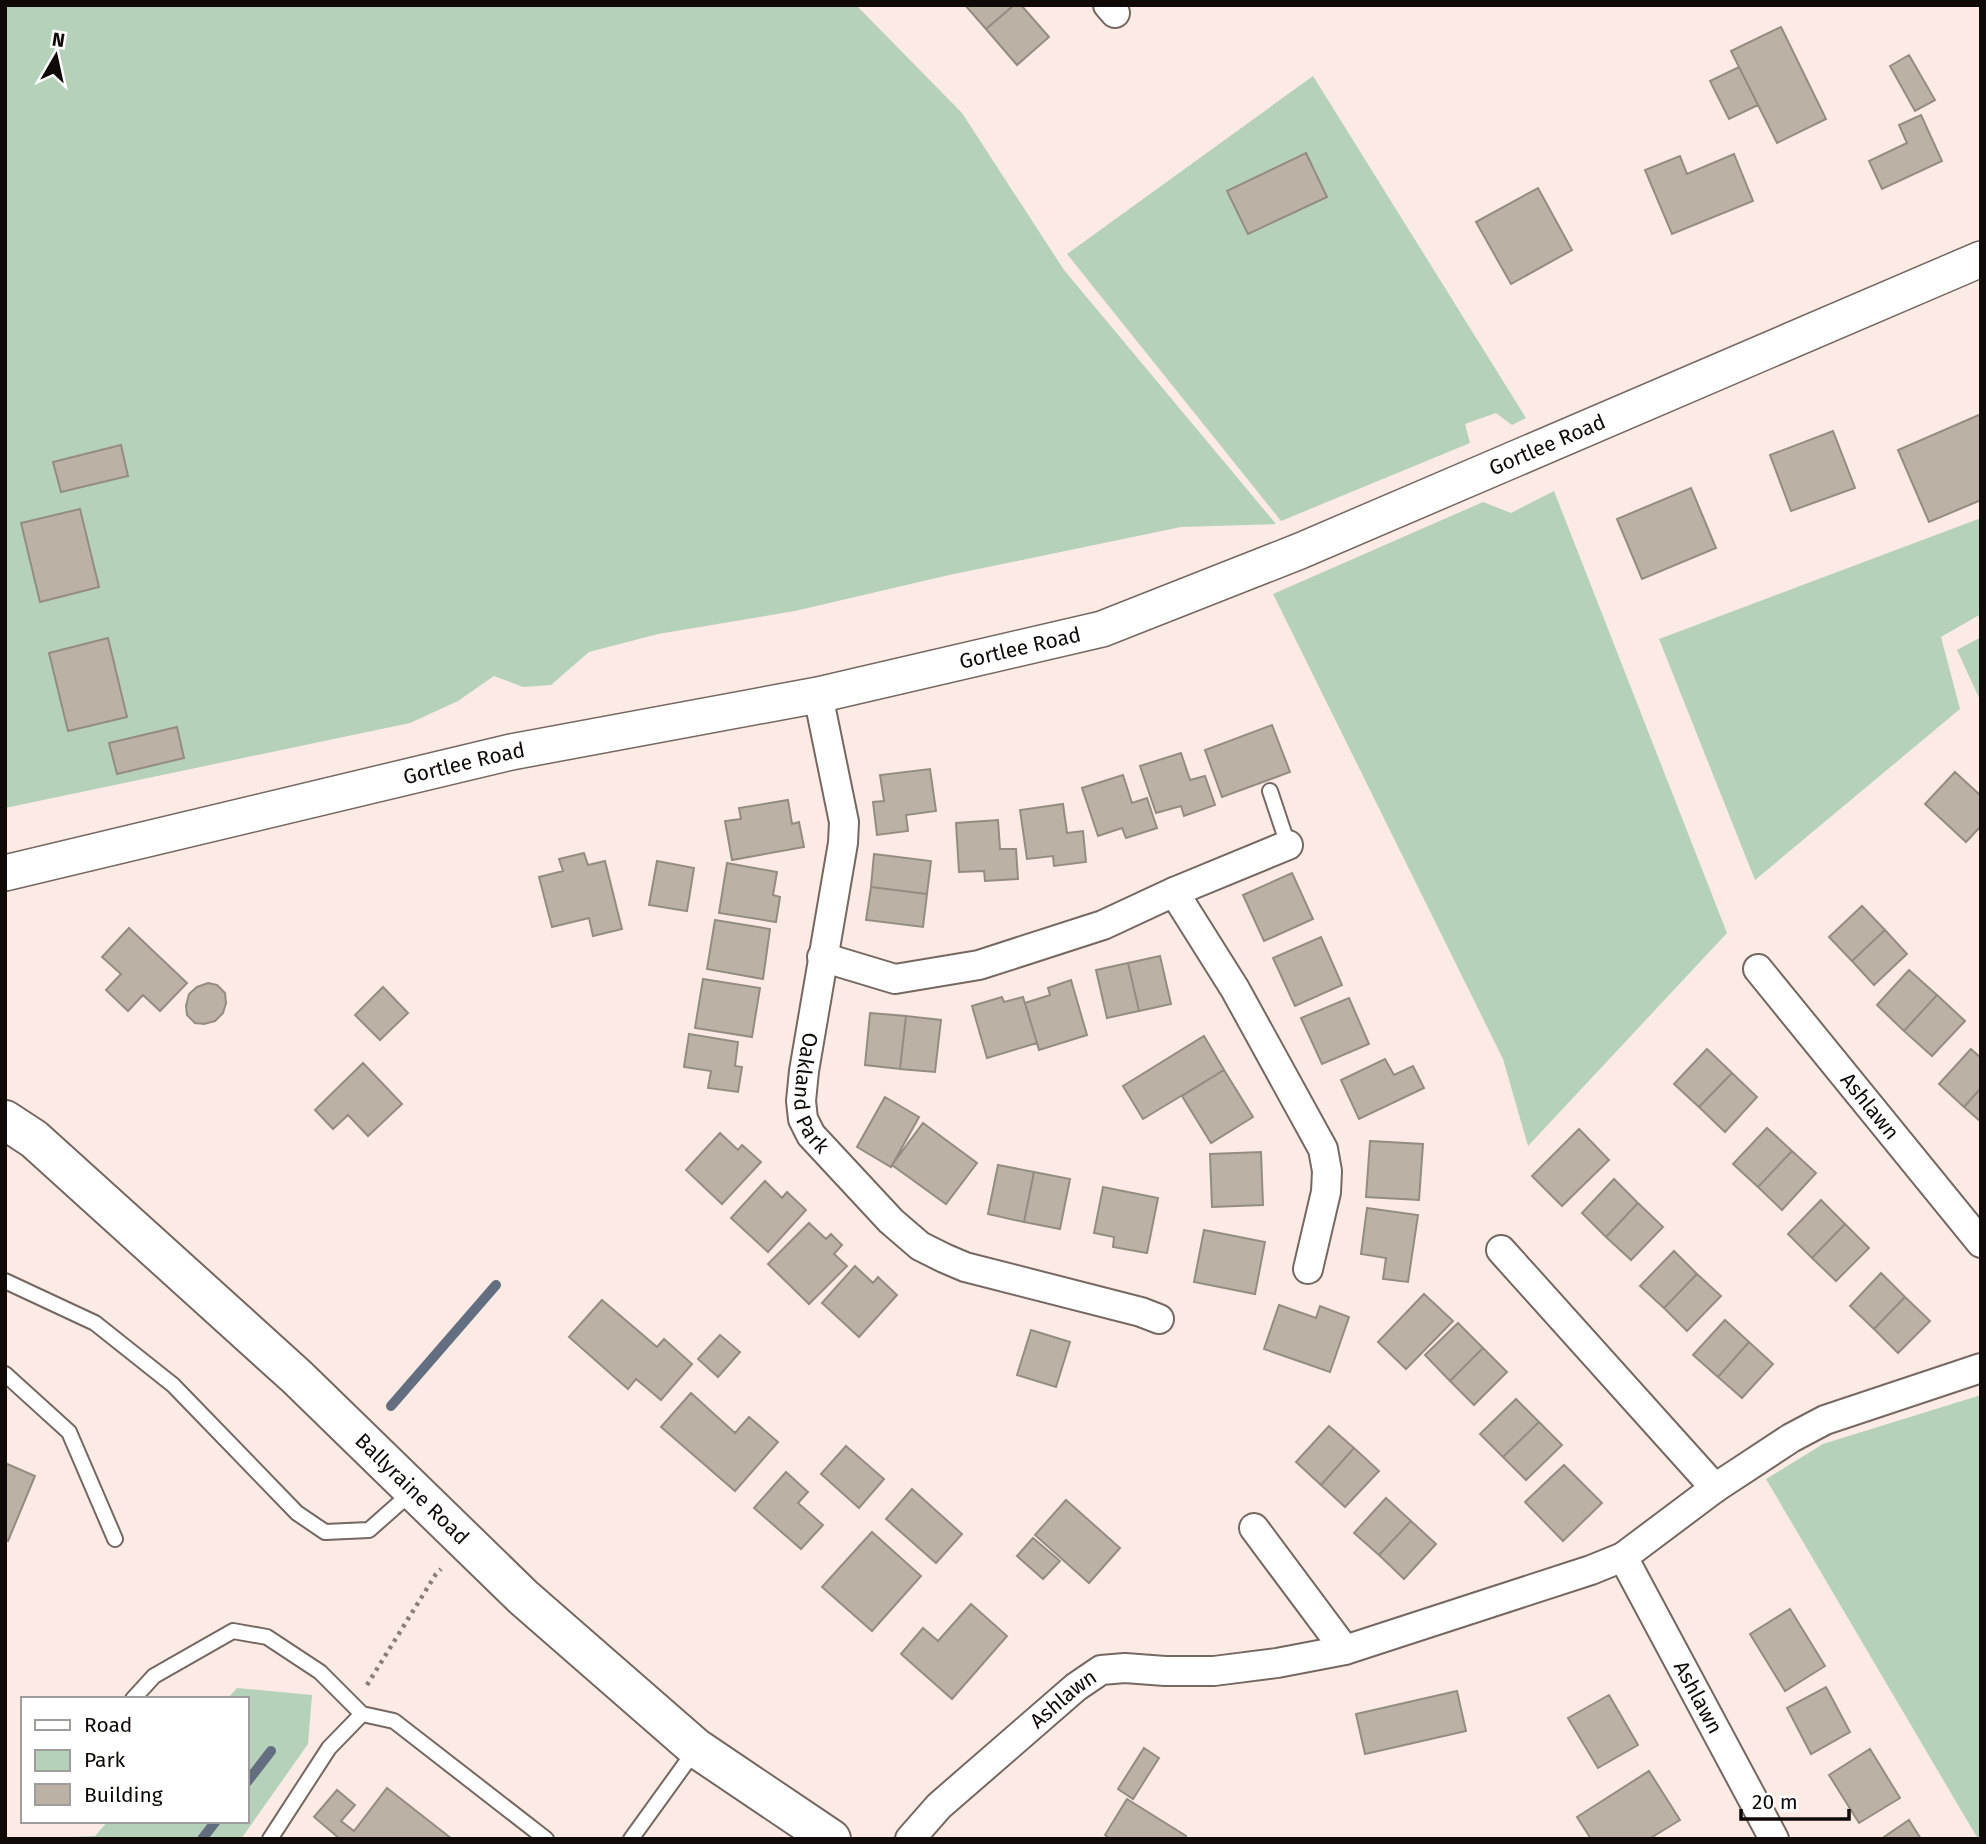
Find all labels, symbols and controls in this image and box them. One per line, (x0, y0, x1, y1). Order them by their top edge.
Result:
north arrow (21, 21, 91, 91)
text: N (51, 27, 67, 52)
street label: Gortlee Road (1485, 409, 1609, 481)
street label: Gortlee Road (957, 621, 1083, 675)
street label: Gortlee Road (401, 737, 527, 790)
street label: Oakland Park (788, 1030, 835, 1159)
street label: Ashlawn (1835, 1067, 1905, 1145)
street label: Ballyraine Road (350, 1428, 475, 1550)
street label: Ashlawn (1668, 1656, 1728, 1738)
street label: Ashlawn (1025, 1664, 1102, 1734)
legend (21, 1697, 248, 1823)
text: Road (84, 1712, 132, 1738)
text: Park (84, 1747, 126, 1773)
scale bar (1741, 1778, 1850, 1822)
text: Building (84, 1782, 163, 1808)
text: 20 m (1752, 1789, 1798, 1815)

